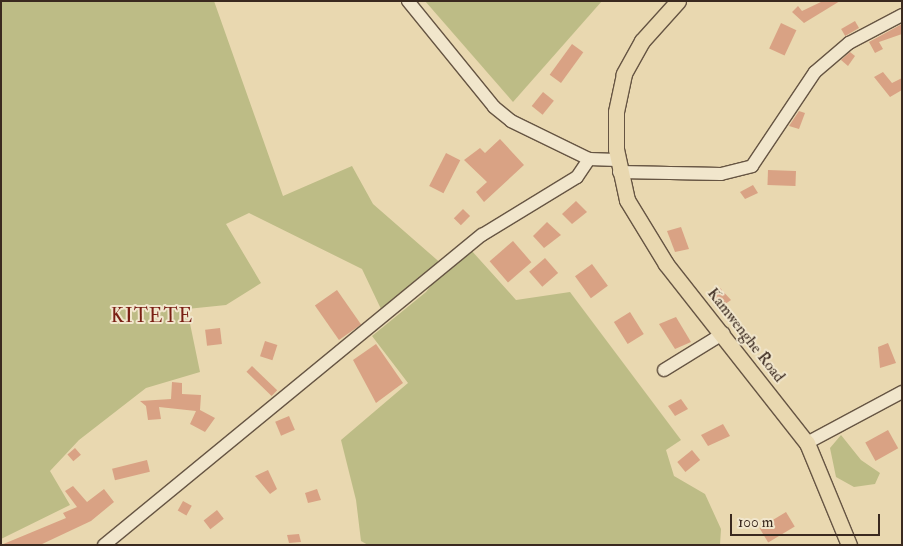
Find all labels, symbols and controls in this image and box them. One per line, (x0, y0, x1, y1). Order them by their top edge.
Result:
street label: Kamwenghe Road (703, 284, 789, 386)
district label: KITETE (110, 306, 194, 328)
scale bar (733, 504, 883, 536)
text: 100 m (738, 513, 773, 532)

